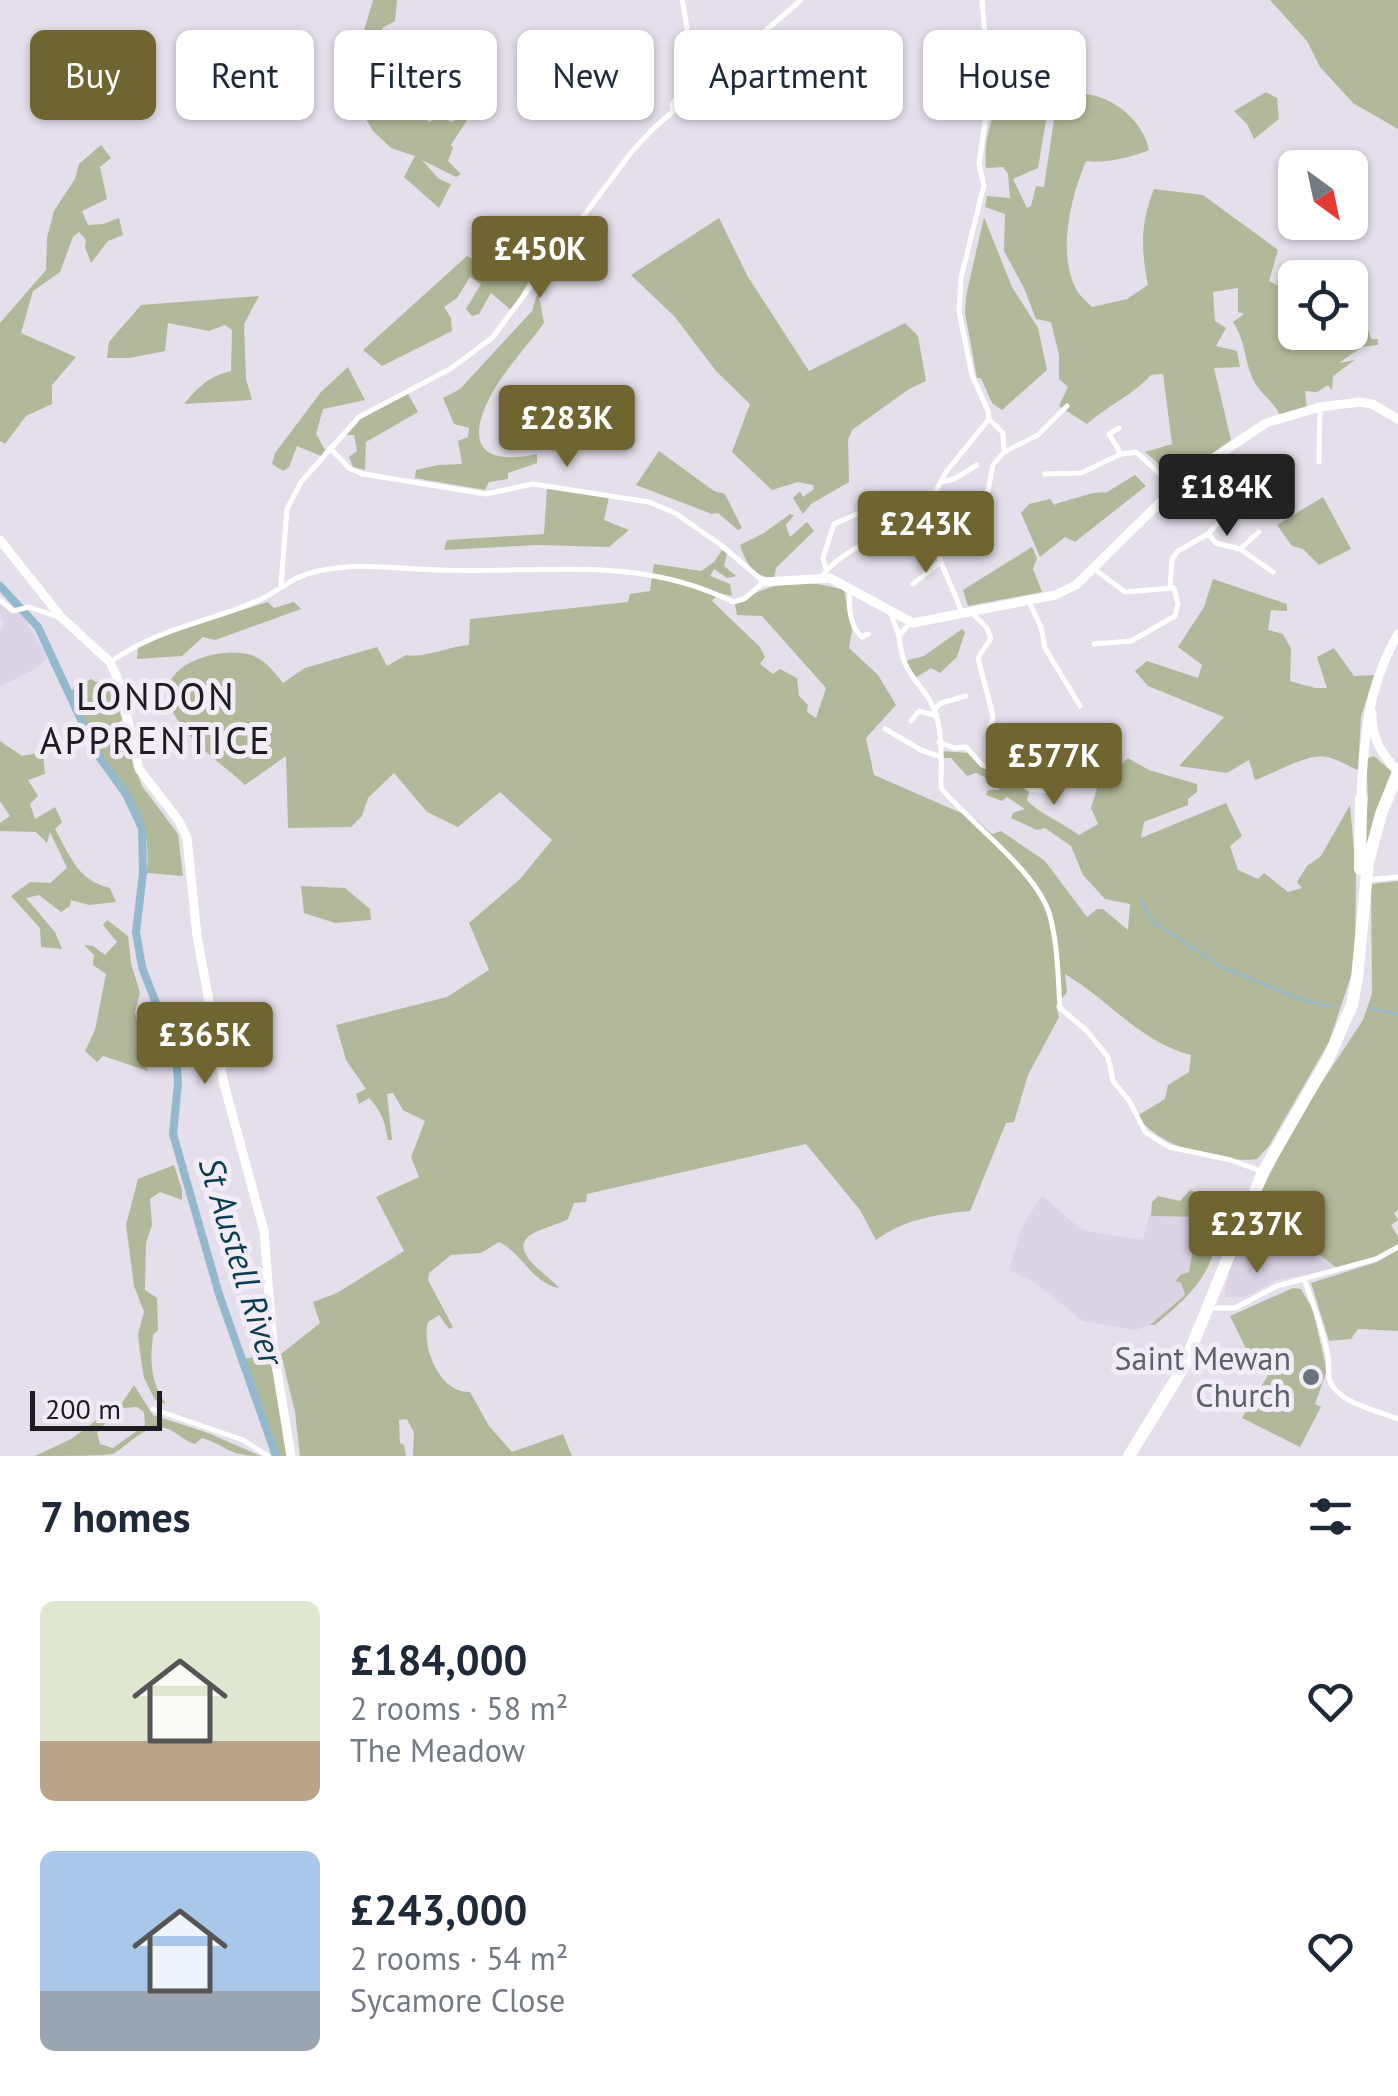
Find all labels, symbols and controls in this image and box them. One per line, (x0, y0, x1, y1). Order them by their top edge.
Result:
chip: Buy (30, 30, 156, 120)
chip: Rent (176, 30, 314, 120)
chip: Filters (334, 30, 497, 120)
chip: New (517, 30, 654, 120)
chip: Apartment (674, 30, 903, 120)
chip: House (923, 30, 1086, 120)
north arrow (1278, 150, 1368, 240)
map controls (1278, 150, 1368, 350)
pin: £450K (470, 216, 610, 301)
text: £450K (494, 227, 586, 269)
button: locate (1278, 260, 1368, 350)
pin: £283K (497, 385, 637, 470)
text: £283K (521, 396, 613, 438)
pin: £184K (1157, 454, 1297, 539)
text: £184K (1181, 465, 1273, 507)
pin: £243K (856, 491, 996, 576)
text: £243K (880, 502, 972, 544)
district label: LONDON APPRENTICE (40, 671, 272, 764)
pin: £577K (984, 723, 1124, 808)
text: £577K (1008, 734, 1100, 776)
pin: £365K (135, 1002, 275, 1087)
text: £365K (159, 1013, 251, 1055)
water label: St Austell River (189, 1151, 296, 1372)
pin: £237K (1187, 1191, 1327, 1276)
text: £237K (1211, 1202, 1303, 1244)
place label: Saint Mewan Church (1115, 1337, 1291, 1416)
marker: Saint Mewan Church (1300, 1366, 1322, 1388)
scale bar (30, 1386, 162, 1430)
text: 200 m (45, 1390, 121, 1427)
text: 7 homes (40, 1489, 191, 1544)
icon: filters (1303, 1489, 1358, 1544)
text: £184,000 (350, 1632, 527, 1687)
icon: home (120, 1641, 240, 1761)
icon: heart (1303, 1674, 1358, 1729)
text: 2 rooms · 58 m² (350, 1687, 568, 1729)
text: The Meadow (350, 1729, 525, 1771)
text: £243,000 (350, 1882, 527, 1937)
icon: home (120, 1891, 240, 2011)
icon: heart (1303, 1924, 1358, 1979)
text: 2 rooms · 54 m² (350, 1937, 568, 1979)
text: Sycamore Close (350, 1979, 565, 2021)

